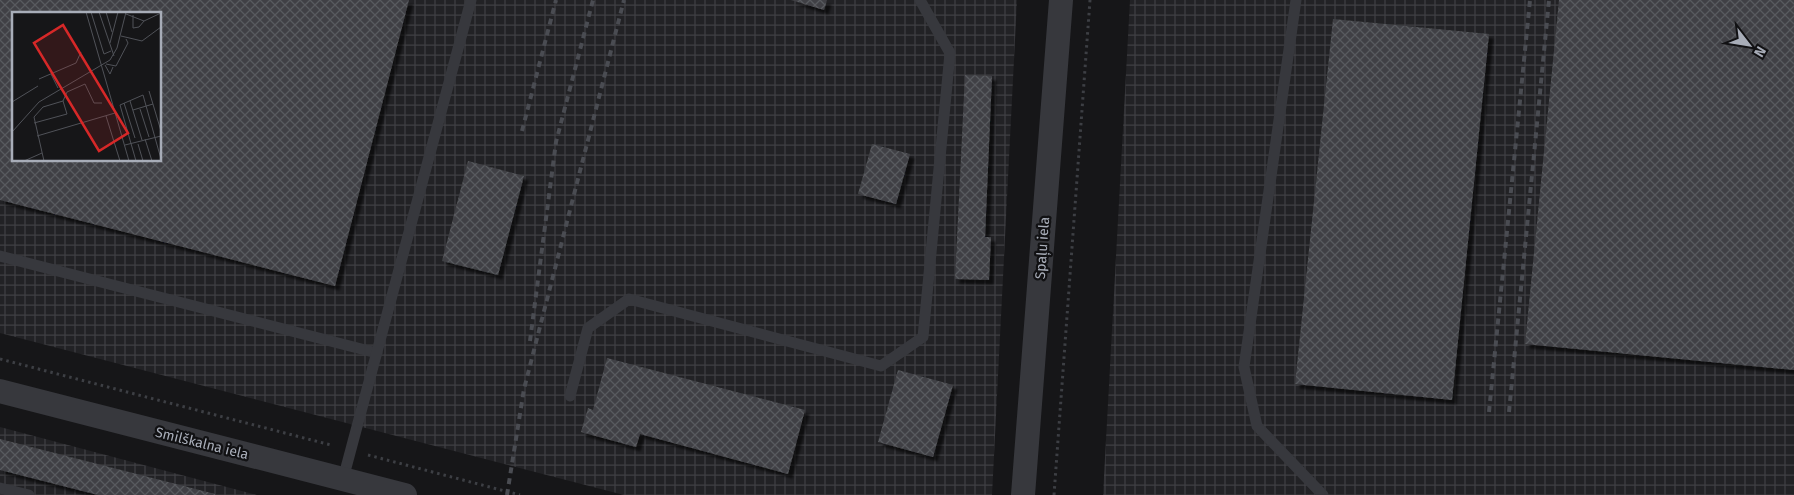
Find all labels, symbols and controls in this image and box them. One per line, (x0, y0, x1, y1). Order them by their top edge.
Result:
inset map (12, 12, 161, 161)
north arrow (1724, 20, 1774, 70)
text: N (1750, 43, 1769, 60)
street label: Spaļu iela (1032, 216, 1054, 280)
street label: Smilškalna iela (153, 424, 250, 463)

